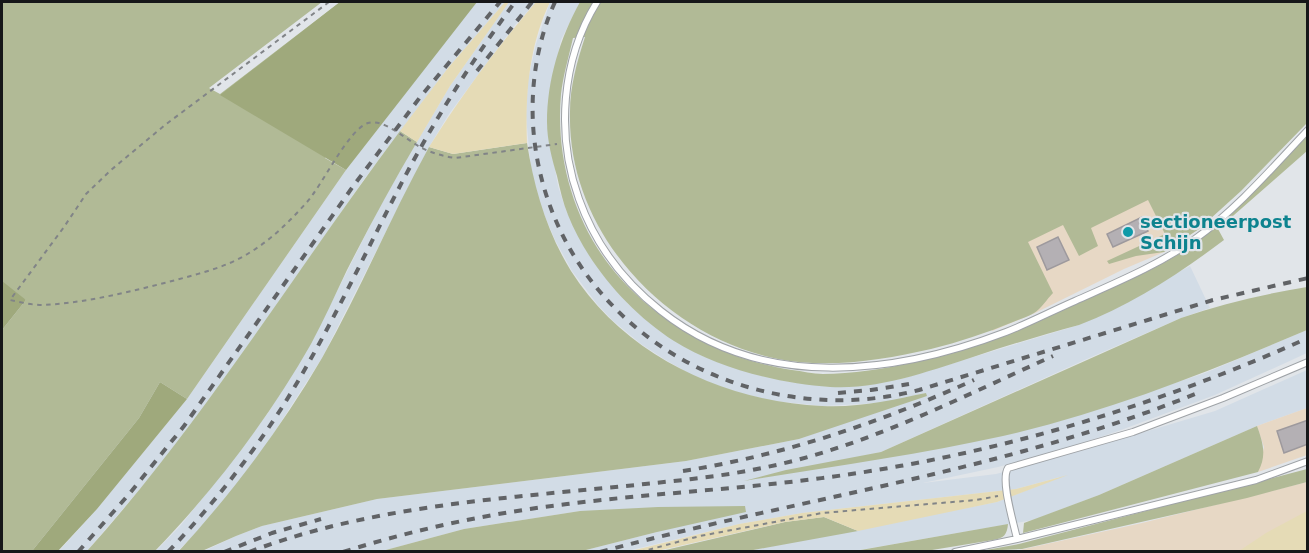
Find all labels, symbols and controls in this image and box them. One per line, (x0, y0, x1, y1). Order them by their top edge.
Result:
place label: sectioneerpost Schijn (1140, 211, 1292, 253)
marker: sectioneerpost Schijn (1121, 225, 1135, 239)

